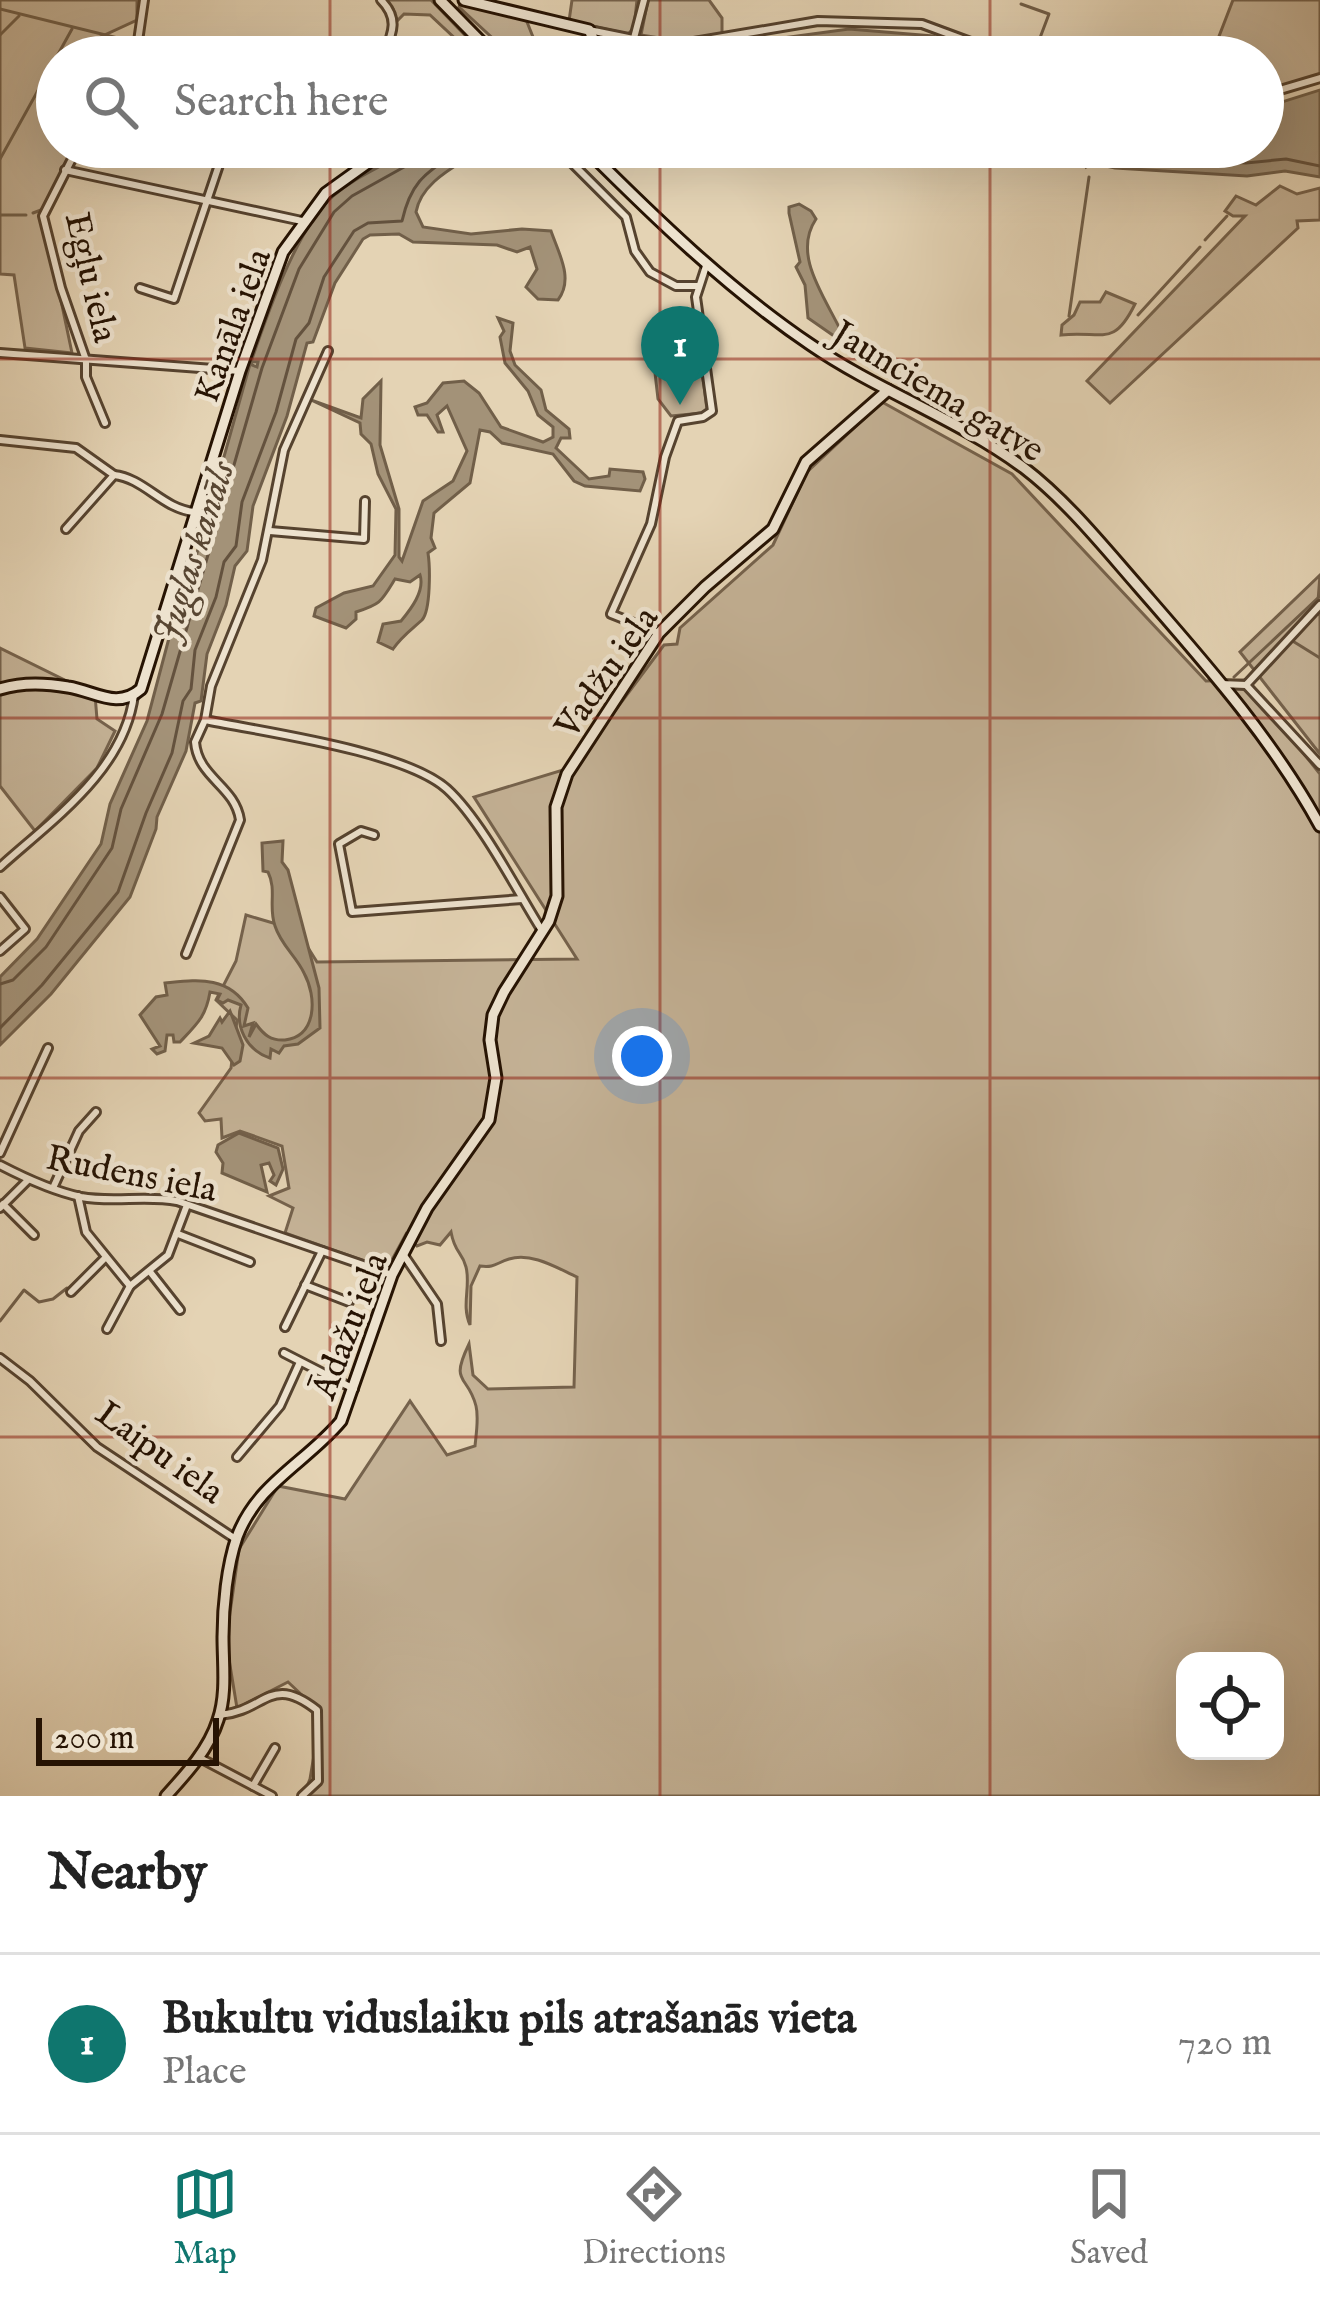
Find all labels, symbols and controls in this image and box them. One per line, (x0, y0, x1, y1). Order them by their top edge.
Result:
search box (36, 36, 1284, 168)
icon: search (78, 69, 144, 135)
text: Search here (174, 74, 388, 131)
street label: Egļu iela (53, 208, 127, 348)
street label: Kanāla iela (185, 242, 283, 410)
pin: 1 (641, 306, 719, 405)
street label: Jaunciema gatve (819, 309, 1052, 474)
water label: Juglas kanāls (143, 454, 249, 649)
street label: Vadžu iela (545, 597, 670, 748)
your location (612, 1026, 672, 1086)
street label: Rudens iela (42, 1136, 221, 1214)
street label: Ādažu iela (301, 1246, 400, 1407)
street label: Laipu iela (86, 1391, 233, 1516)
map controls (1176, 1652, 1284, 1760)
button: locate (1176, 1652, 1284, 1760)
scale bar (36, 1712, 219, 1765)
text: 200 m (54, 1718, 135, 1760)
text: Nearby (48, 1842, 207, 1907)
text: Bukultu viduslaiku pils atrašanās vieta (162, 1991, 856, 2048)
text: 1 (80, 2019, 94, 2068)
text: 720 m (1178, 2019, 1272, 2068)
text: Place (162, 2048, 247, 2097)
tab: Map (172, 2161, 238, 2275)
tab: Directions (582, 2161, 726, 2275)
tab: Saved (1070, 2161, 1148, 2275)

